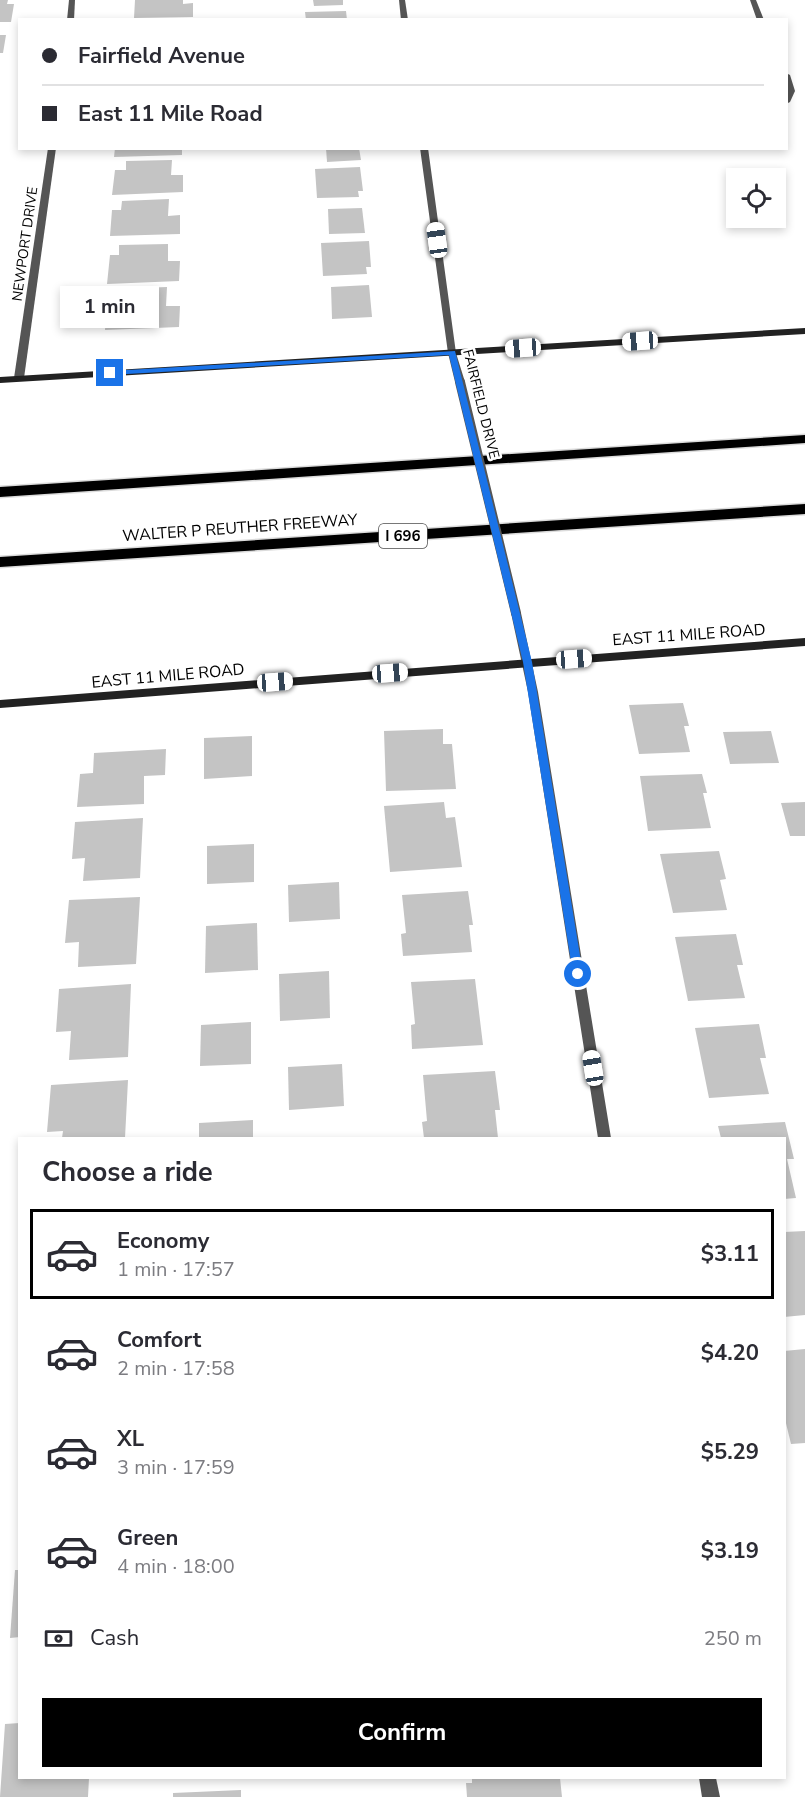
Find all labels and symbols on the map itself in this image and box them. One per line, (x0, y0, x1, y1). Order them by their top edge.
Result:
street label: NEWPORT DRIVE (8, 185, 42, 303)
car (426, 221, 448, 259)
callout: 1 min (60, 286, 160, 328)
car (621, 331, 659, 351)
car (504, 338, 542, 358)
street label: FAIRFIELD DRIVE (458, 347, 504, 461)
route end (96, 359, 123, 386)
street label: WALTER P REUTHER FREEWAY (122, 509, 359, 547)
road number: I 696 (379, 524, 427, 548)
street label: EAST 11 MILE ROAD (612, 619, 766, 651)
car (555, 649, 593, 669)
street label: EAST 11 MILE ROAD (91, 658, 245, 694)
car (371, 663, 409, 683)
car (256, 672, 294, 692)
route start (564, 960, 591, 987)
car (581, 1049, 605, 1087)

